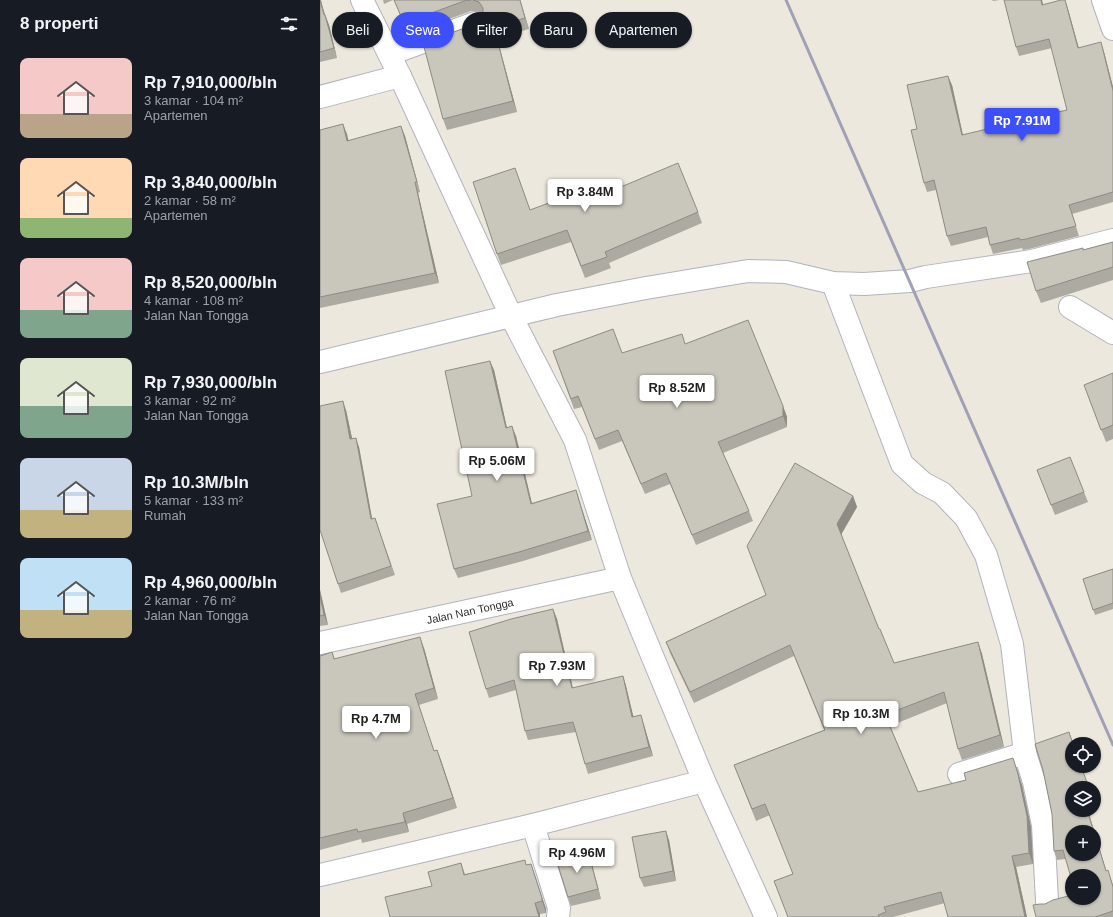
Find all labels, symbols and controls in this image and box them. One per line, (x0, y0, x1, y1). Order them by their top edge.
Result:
chip: Beli (332, 12, 383, 48)
chip: Sewa (391, 12, 454, 48)
chip: Filter (462, 12, 522, 48)
chip: Baru (530, 12, 587, 48)
chip: Apartemen (595, 12, 692, 48)
icon: filters (278, 13, 300, 35)
text: 8 properti (20, 14, 98, 33)
text: Rp 7,910,000/bln (144, 73, 277, 92)
icon: home (52, 74, 100, 122)
text: 3 kamar · 104 m² (144, 93, 243, 108)
text: Apartemen (144, 108, 208, 123)
pin: Rp 7.91M (981, 108, 1063, 142)
text: Rp 7.91M (993, 113, 1051, 128)
text: Rp 3,840,000/bln (144, 173, 277, 192)
icon: home (52, 174, 100, 222)
pin: Rp 3.84M (544, 179, 626, 213)
text: Rp 3.84M (556, 184, 614, 199)
text: 2 kamar · 58 m² (144, 193, 236, 208)
text: Apartemen (144, 208, 208, 223)
text: Rp 8,520,000/bln (144, 273, 277, 292)
icon: home (52, 274, 100, 322)
text: 4 kamar · 108 m² (144, 293, 243, 308)
text: Jalan Nan Tongga (144, 308, 249, 323)
text: Rp 7,930,000/bln (144, 373, 277, 392)
icon: home (52, 374, 100, 422)
pin: Rp 8.52M (636, 375, 718, 409)
text: Rp 8.52M (648, 380, 706, 395)
text: 3 kamar · 92 m² (144, 393, 236, 408)
text: Jalan Nan Tongga (144, 408, 249, 423)
pin: Rp 5.06M (456, 448, 538, 482)
text: Rp 5.06M (468, 453, 526, 468)
text: Rp 10.3M/bln (144, 473, 249, 492)
icon: home (52, 474, 100, 522)
text: 5 kamar · 133 m² (144, 493, 243, 508)
text: Rumah (144, 508, 186, 523)
text: Rp 4,960,000/bln (144, 573, 277, 592)
icon: home (52, 574, 100, 622)
text: 2 kamar · 76 m² (144, 593, 236, 608)
street label: Jalan Nan Tongga (425, 596, 515, 626)
text: Jalan Nan Tongga (144, 608, 249, 623)
pin: Rp 7.93M (516, 653, 598, 687)
text: Rp 7.93M (528, 658, 586, 673)
pin: Rp 10.3M (820, 701, 902, 735)
pin: Rp 4.7M (339, 706, 413, 740)
text: Rp 10.3M (832, 706, 890, 721)
text: Rp 4.7M (351, 711, 401, 726)
map controls (1065, 737, 1101, 905)
button: locate (1065, 737, 1101, 773)
button: layers (1065, 781, 1101, 817)
button: + (1065, 825, 1101, 861)
pin: Rp 4.96M (536, 840, 618, 874)
text: Rp 4.96M (548, 845, 606, 860)
button: − (1065, 869, 1101, 905)

